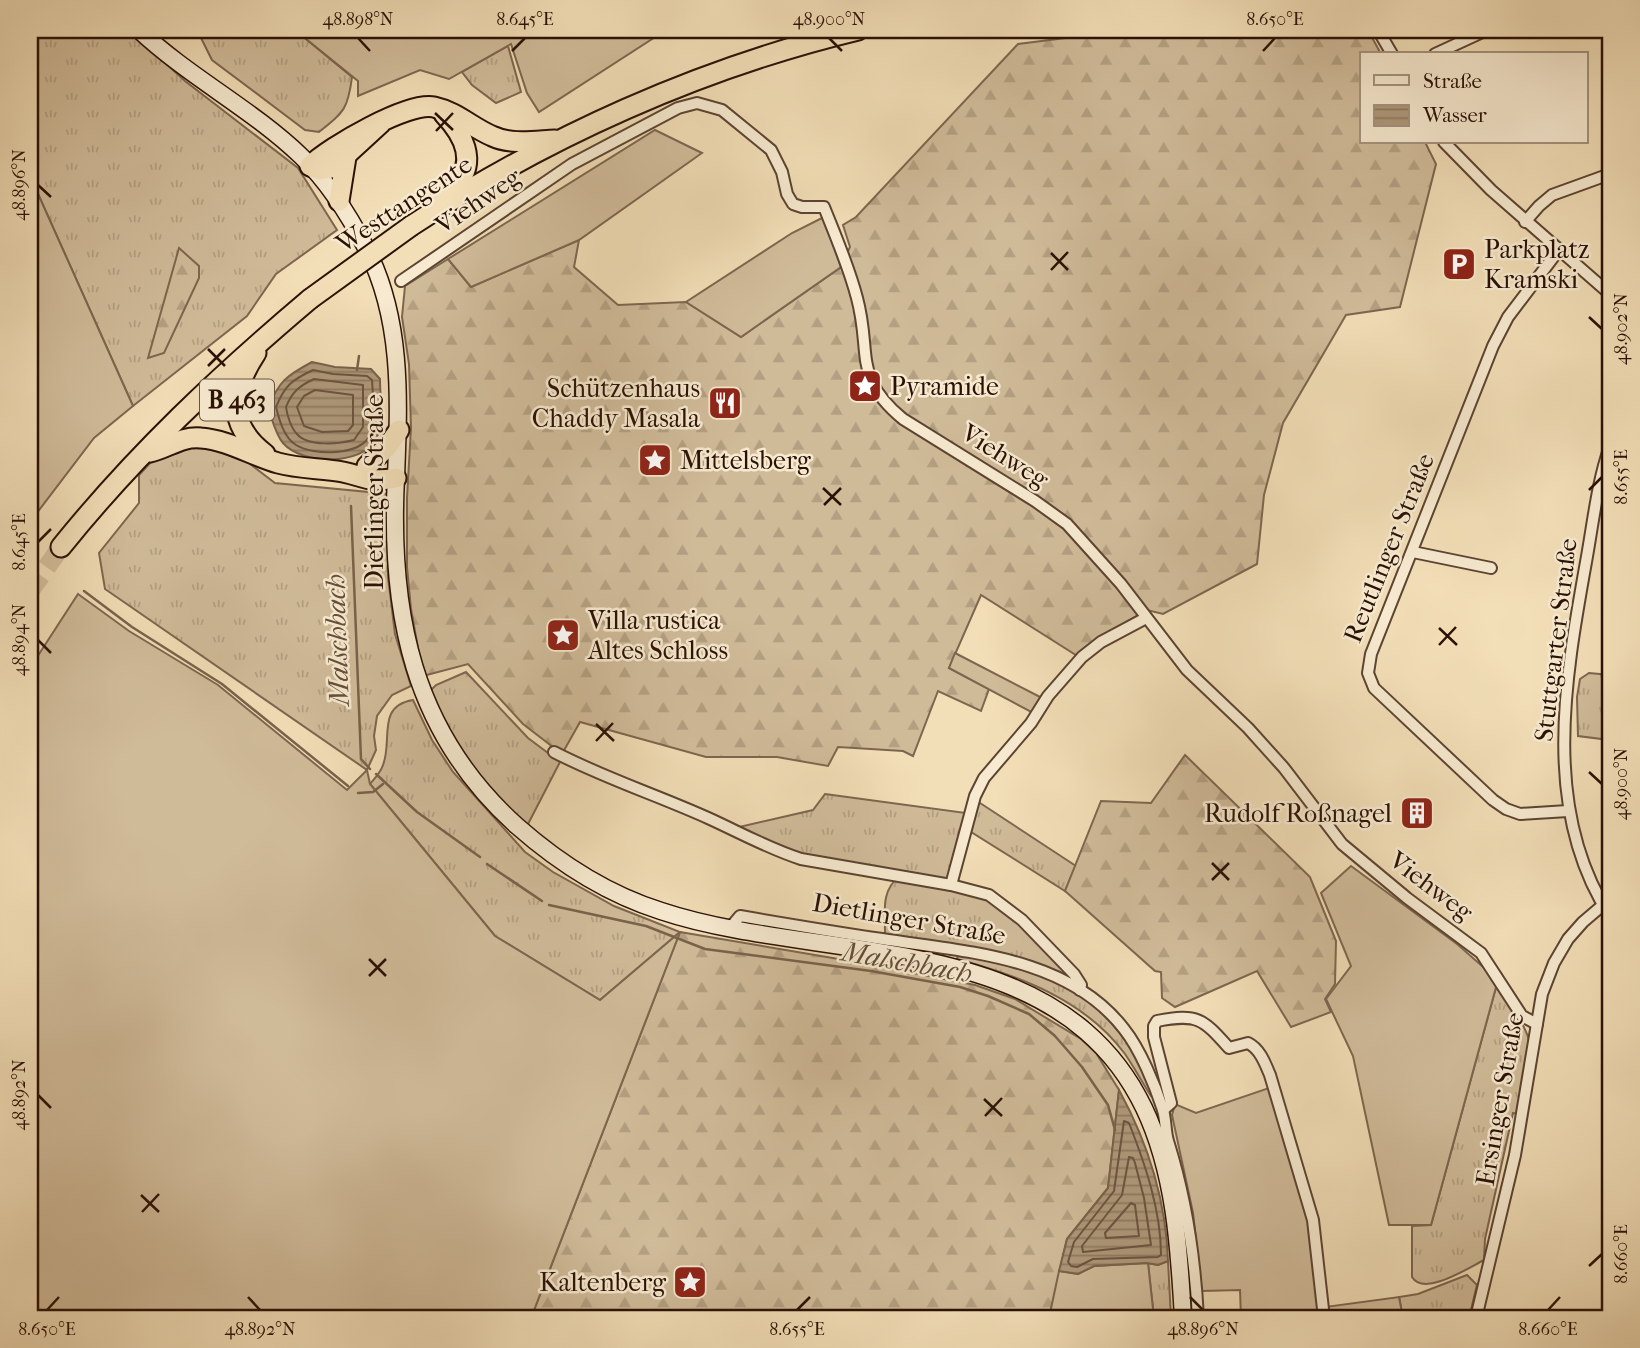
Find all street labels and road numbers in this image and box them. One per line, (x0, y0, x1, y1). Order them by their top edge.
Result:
street label: Westtangente (329, 149, 478, 260)
street label: Viehweg (428, 160, 528, 241)
road number: B 463 (200, 380, 274, 421)
street label: Dietlinger Straße (359, 394, 390, 590)
street label: Viehweg (955, 417, 1055, 495)
street label: Reutlinger Straße (1337, 449, 1441, 647)
street label: Stuttgarter Straße (1528, 536, 1584, 743)
street label: Viehweg (1382, 844, 1480, 928)
street label: Dietlinger Straße (810, 887, 1008, 951)
street label: Ersinger Straße (1469, 1010, 1531, 1188)

